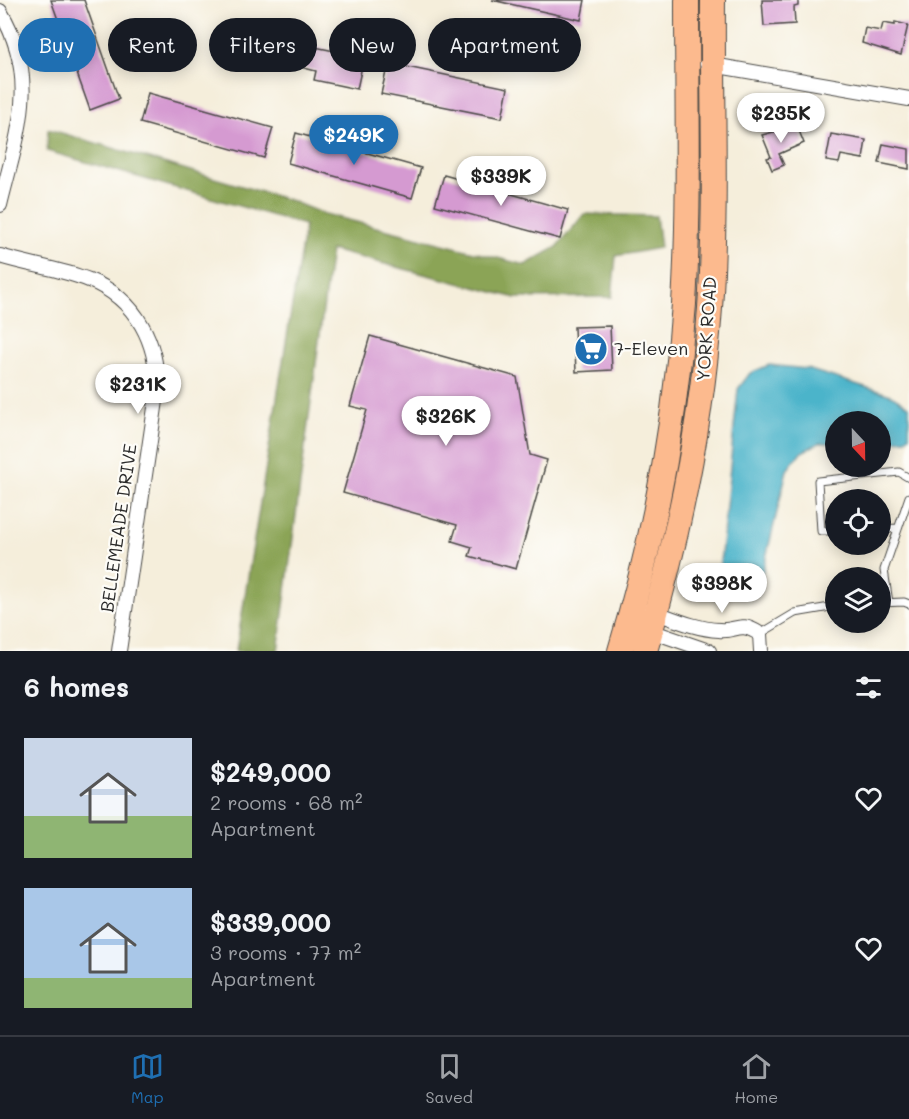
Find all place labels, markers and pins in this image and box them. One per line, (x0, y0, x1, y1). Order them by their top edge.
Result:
pin: $235K (739, 93, 823, 144)
pin: $249K (312, 115, 396, 166)
pin: $339K (459, 156, 543, 207)
supermarket icon: 7-Eleven (573, 331, 609, 367)
place label: 7-Eleven (614, 336, 688, 360)
pin: $231K (96, 364, 180, 415)
pin: $326K (404, 396, 488, 447)
pin: $398K (680, 563, 764, 614)

